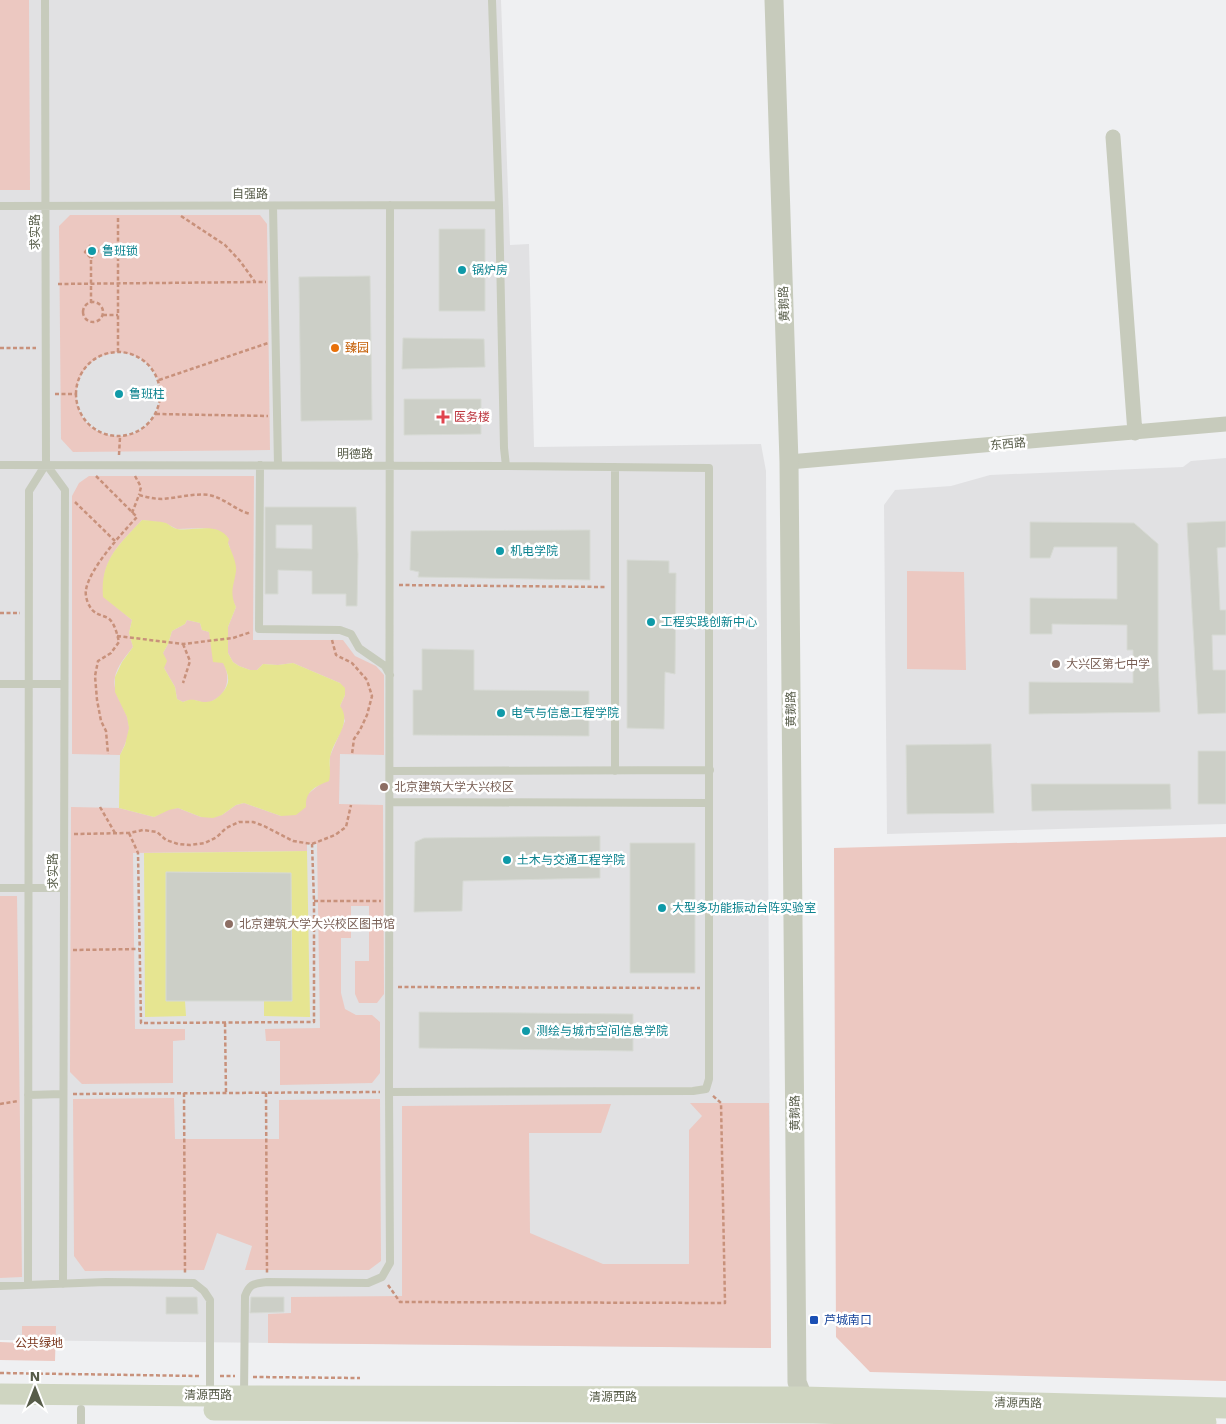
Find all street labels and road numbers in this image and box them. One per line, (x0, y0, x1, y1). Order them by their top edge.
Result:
street label: 自强路 (232, 187, 268, 201)
street label: 求实路 (28, 214, 42, 250)
street label: 黄鹅路 (776, 286, 792, 322)
street label: 东西路 (989, 435, 1027, 453)
street label: 明德路 (337, 447, 373, 461)
street label: 黄鹅路 (784, 691, 798, 727)
street label: 求实路 (46, 853, 60, 889)
street label: 黄鹅路 (788, 1095, 802, 1131)
street label: 清源西路 (184, 1388, 232, 1402)
street label: 清源西路 (589, 1390, 637, 1404)
street label: 清源西路 (994, 1396, 1042, 1410)

